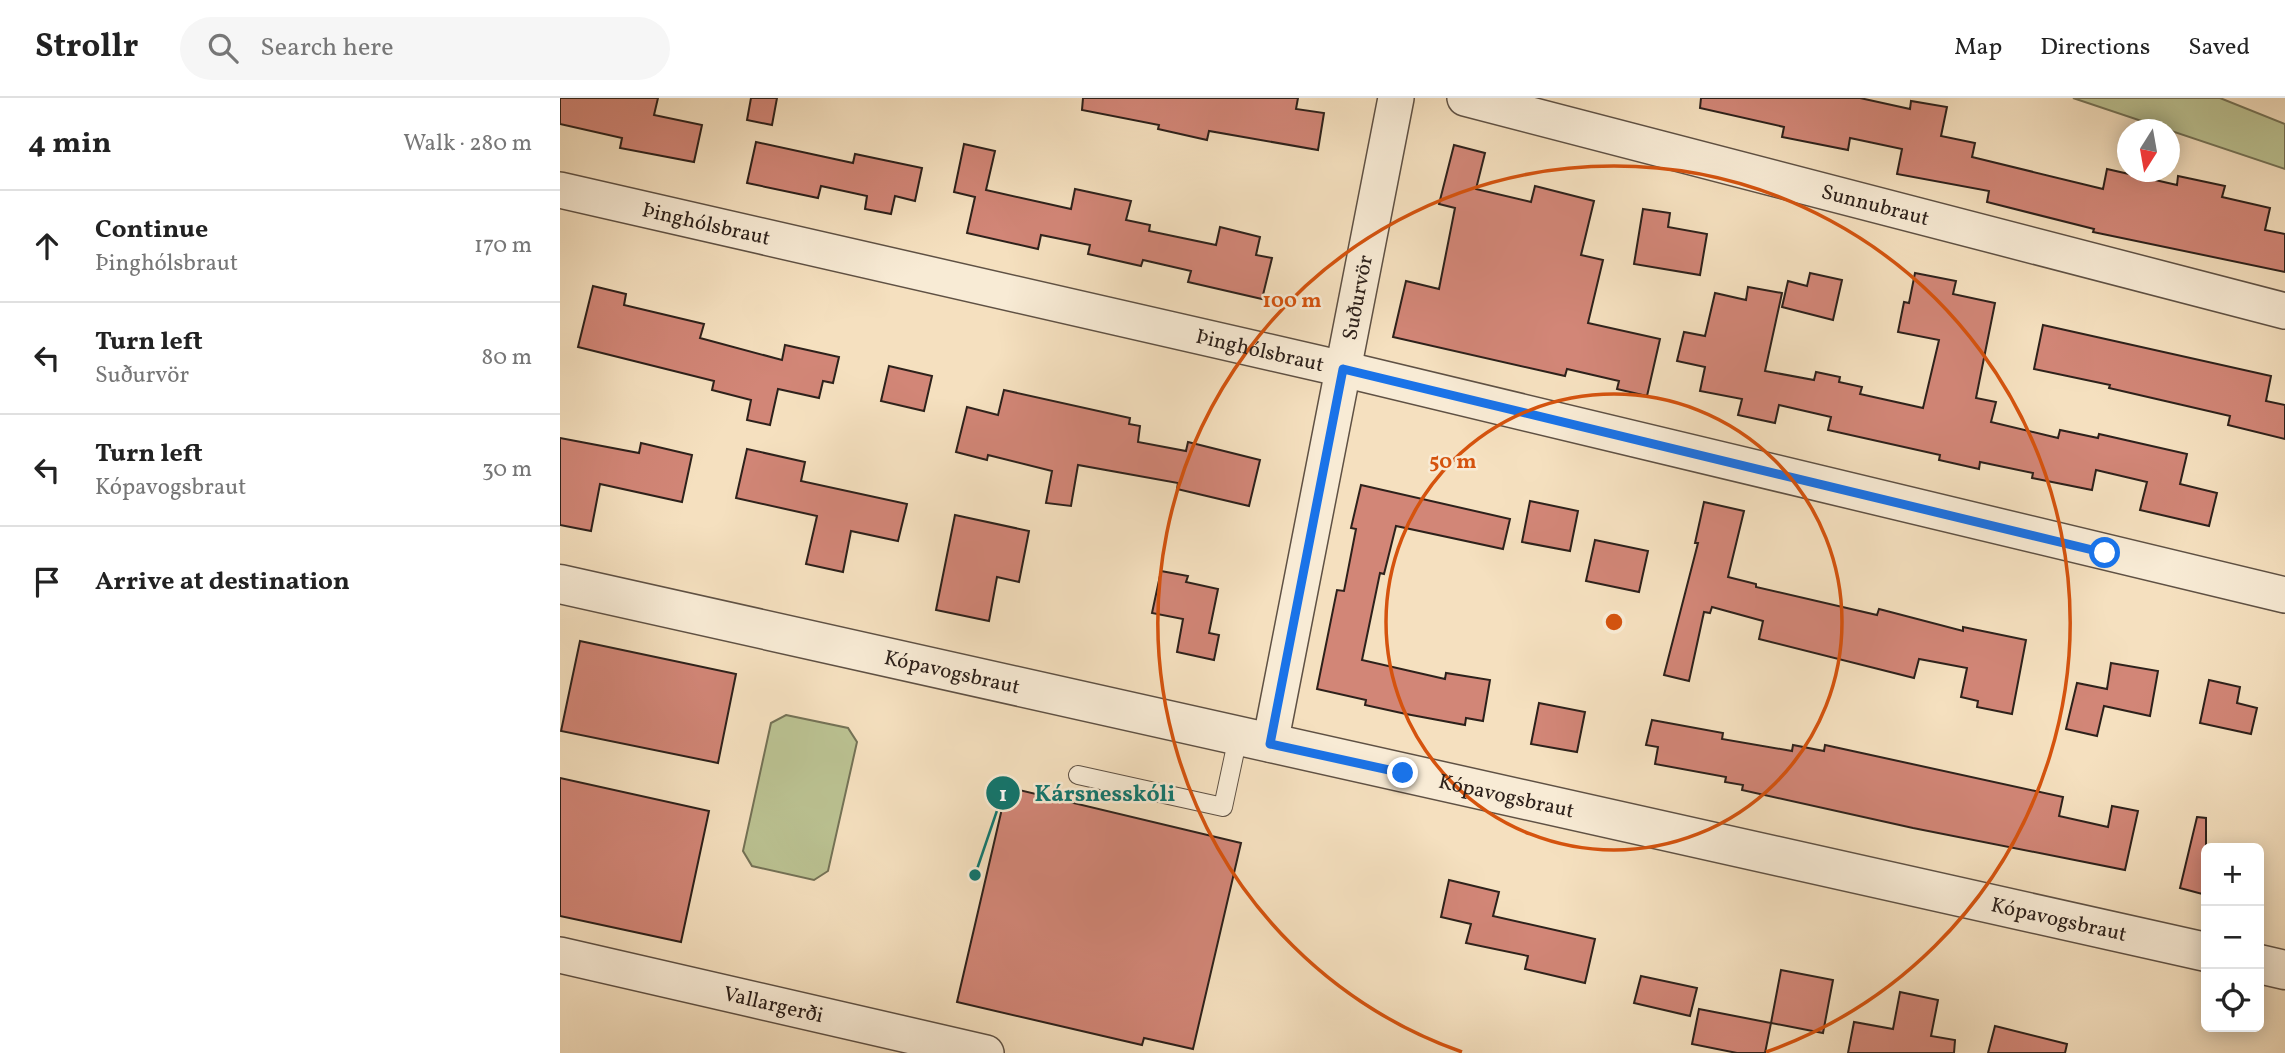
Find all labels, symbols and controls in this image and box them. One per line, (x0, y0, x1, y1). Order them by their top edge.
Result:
search box (180, 17, 670, 80)
text: Strollr (35, 25, 138, 71)
icon: search (204, 29, 242, 67)
text: Search here (260, 30, 394, 66)
text: Map (1954, 31, 2002, 65)
text: Directions (2040, 31, 2150, 65)
text: Saved (2188, 31, 2250, 65)
north arrow (2117, 119, 2180, 182)
text: 4 min (28, 123, 112, 165)
text: Walk · 280 m (403, 128, 532, 160)
street label: Sunnubraut (1818, 178, 1932, 234)
street label: Þinghólsbraut (639, 196, 773, 254)
text: Continue (95, 212, 208, 248)
icon: ahead (28, 227, 66, 265)
text: 170 m (474, 230, 532, 262)
text: Þinghólsbraut (95, 248, 238, 280)
street label: Suðurvör (1336, 253, 1381, 343)
text: 100 m (1262, 287, 1322, 316)
street label: Þinghólsbraut (1193, 323, 1327, 380)
text: Turn left (95, 324, 203, 360)
icon: left (28, 339, 66, 377)
text: 80 m (482, 342, 532, 374)
text: Suðurvör (95, 360, 189, 392)
text: Turn left (95, 436, 203, 472)
text: 50 m (1429, 448, 1477, 477)
icon: left (28, 451, 66, 489)
text: 30 m (482, 454, 532, 486)
text: Kópavogsbraut (95, 472, 246, 504)
route start (2089, 537, 2120, 568)
icon: arrive (28, 563, 66, 601)
text: Arrive at destination (95, 564, 350, 600)
centre of rings (1602, 610, 1626, 634)
street label: Kópavogsbraut (881, 644, 1023, 702)
route end (1387, 757, 1418, 788)
street label: Kópavogsbraut (1436, 768, 1577, 826)
callout: Kársnesskóli (986, 771, 1190, 815)
text: Kársnesskóli (1035, 779, 1175, 811)
text: 1 (999, 781, 1007, 810)
map controls (2201, 843, 2264, 1032)
button: + (2201, 843, 2264, 906)
street label: Kópavogsbraut (1988, 891, 2129, 950)
button: − (2201, 906, 2264, 969)
button: locate (2201, 969, 2264, 1032)
street label: Vallargerði (720, 980, 826, 1031)

